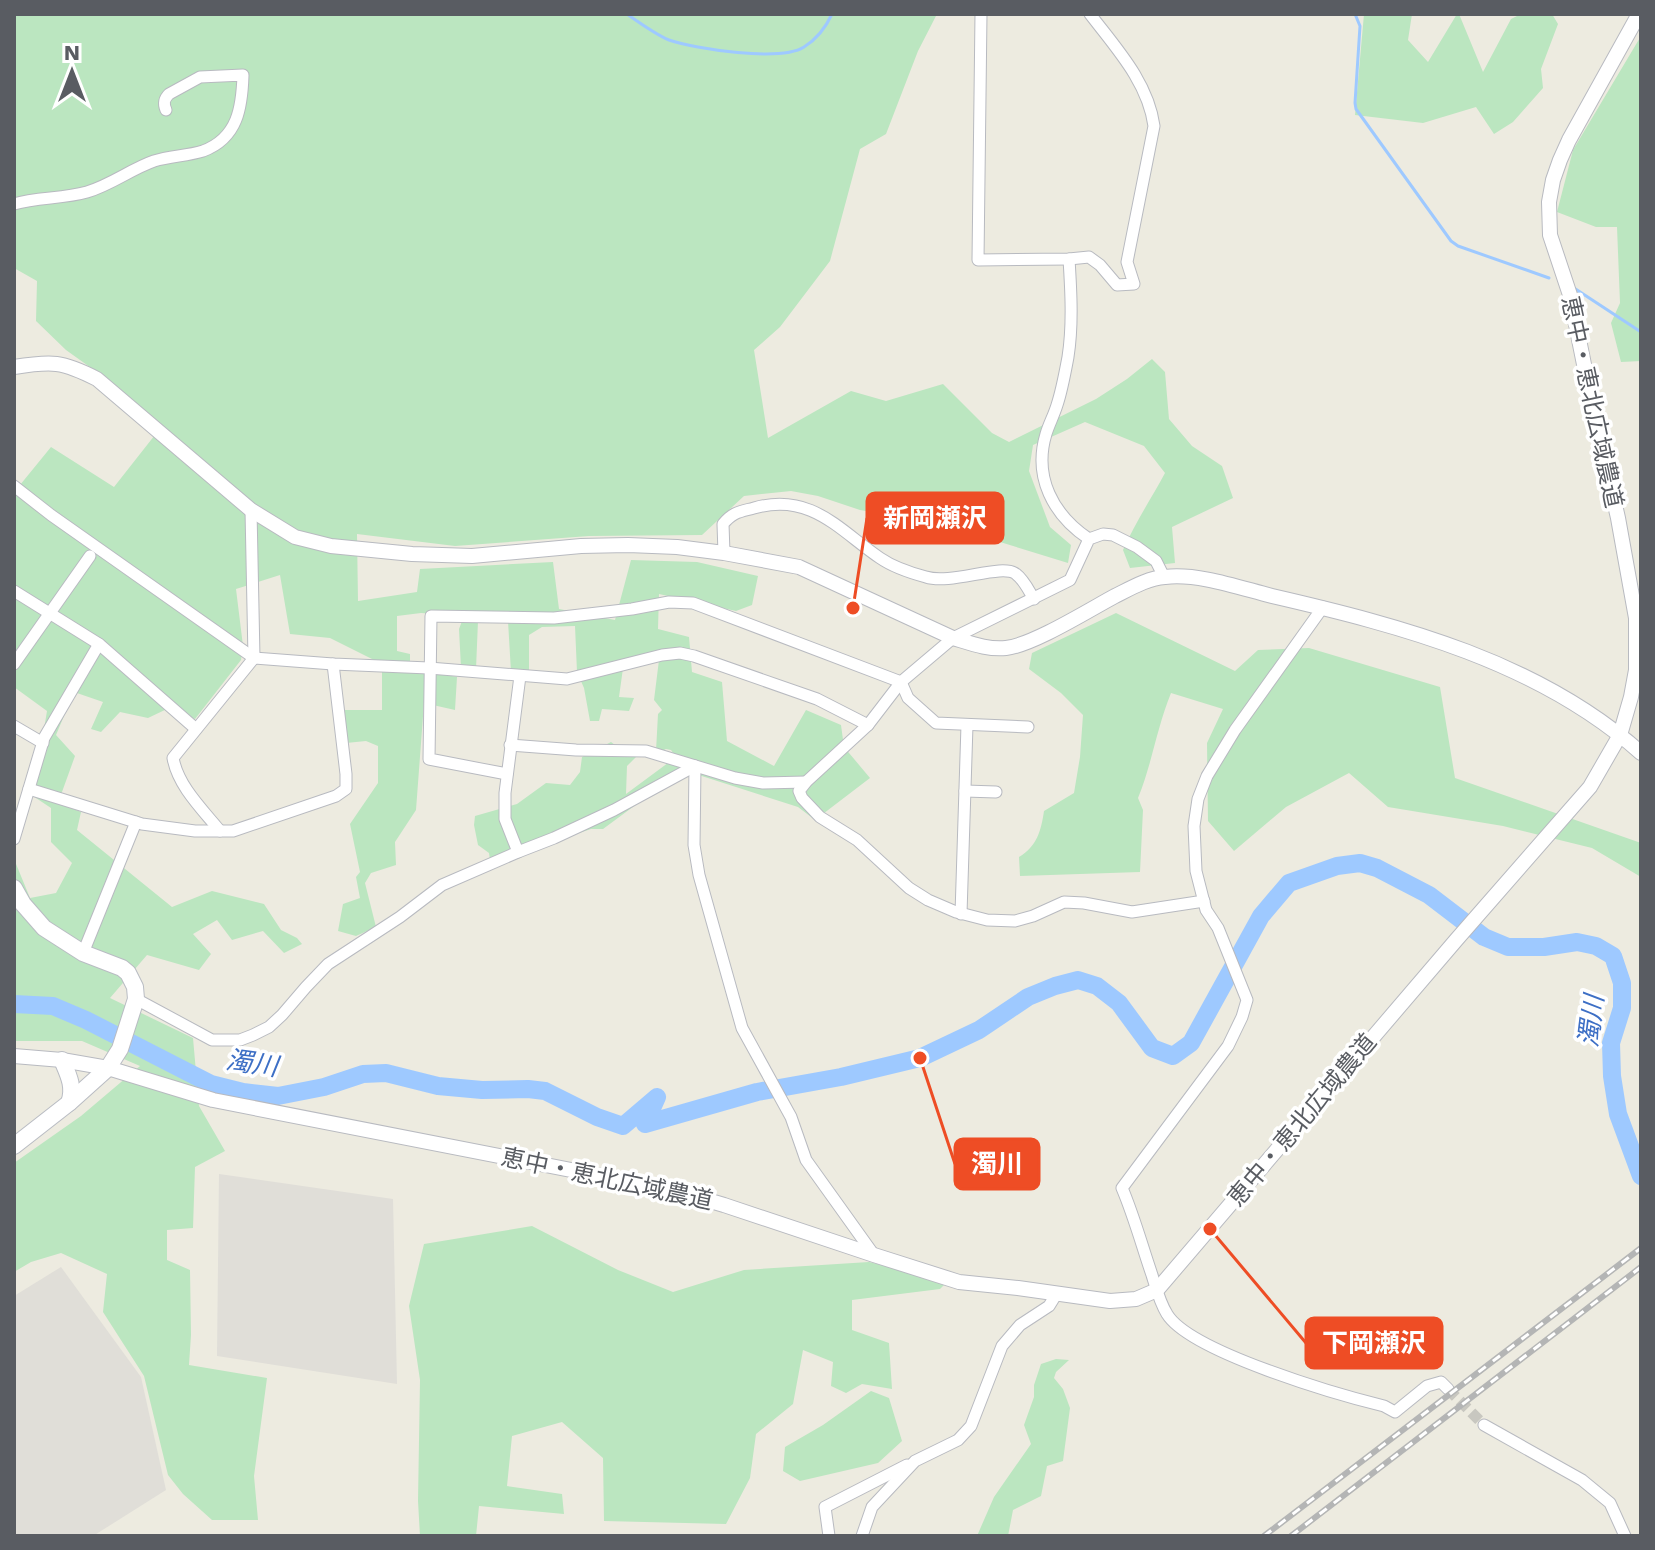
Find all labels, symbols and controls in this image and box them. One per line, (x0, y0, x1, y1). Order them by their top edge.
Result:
north arrow (32, 32, 112, 112)
text: N (64, 40, 80, 65)
street label: 恵中・恵北広域農道 (1556, 293, 1628, 511)
callout: 新岡瀬沢 (867, 493, 1003, 543)
text: 新岡瀬沢 (883, 503, 987, 533)
water label: 濁川 (1573, 990, 1609, 1049)
street label: 恵中・恵北広域農道 (1222, 1028, 1382, 1212)
water label: 濁川 (224, 1045, 283, 1082)
callout: 濁川 (955, 1139, 1039, 1189)
street label: 恵中・恵北広域農道 (498, 1143, 716, 1215)
text: 濁川 (971, 1149, 1023, 1179)
callout: 下岡瀬沢 (1306, 1318, 1442, 1368)
text: 下岡瀬沢 (1322, 1328, 1426, 1358)

